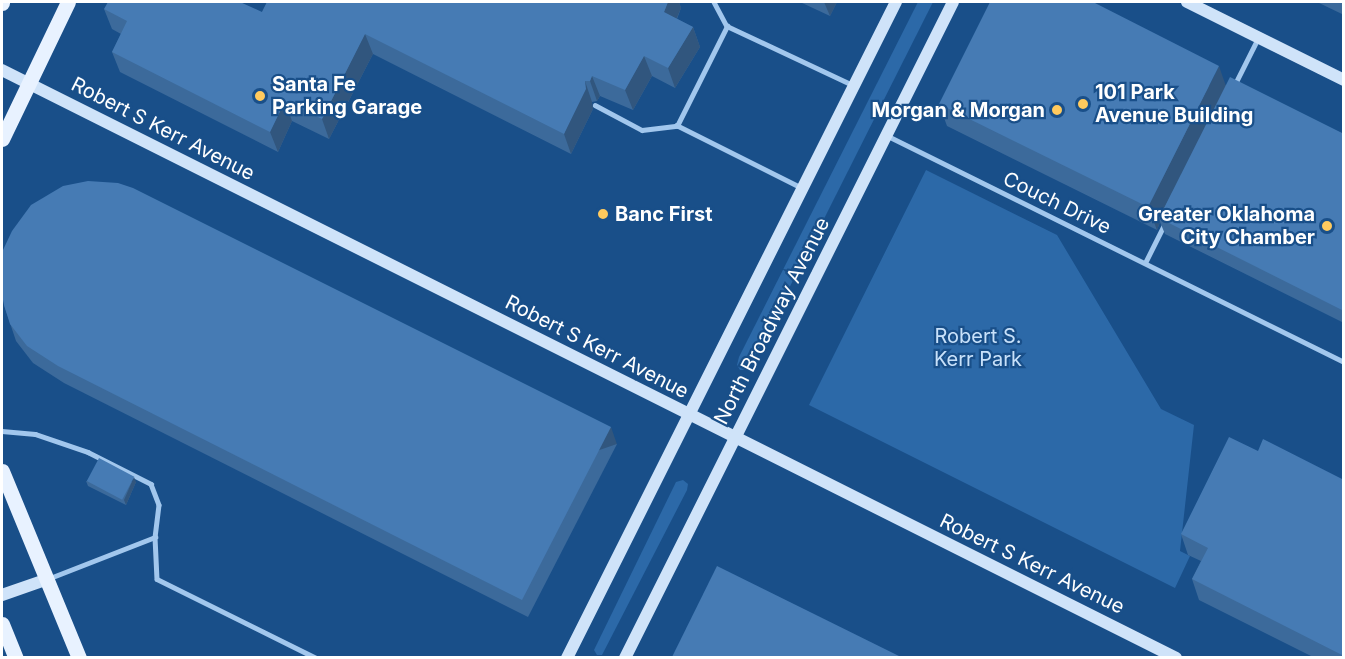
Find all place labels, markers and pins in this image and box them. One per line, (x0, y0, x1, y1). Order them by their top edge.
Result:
place label: Santa Fe Parking Garage (272, 72, 422, 119)
place label: 101 Park Avenue Building (1095, 80, 1253, 127)
marker: Santa Fe Parking Garage (253, 89, 267, 103)
marker: 101 Park Avenue Building (1076, 97, 1090, 111)
place label: Morgan & Morgan (872, 98, 1045, 122)
marker: Morgan & Morgan (1050, 103, 1064, 117)
place label: Banc First (615, 202, 713, 226)
place label: Greater Oklahoma City Chamber (1138, 202, 1315, 249)
marker: Banc First (596, 207, 610, 221)
marker: Greater Oklahoma City Chamber (1320, 219, 1334, 233)

